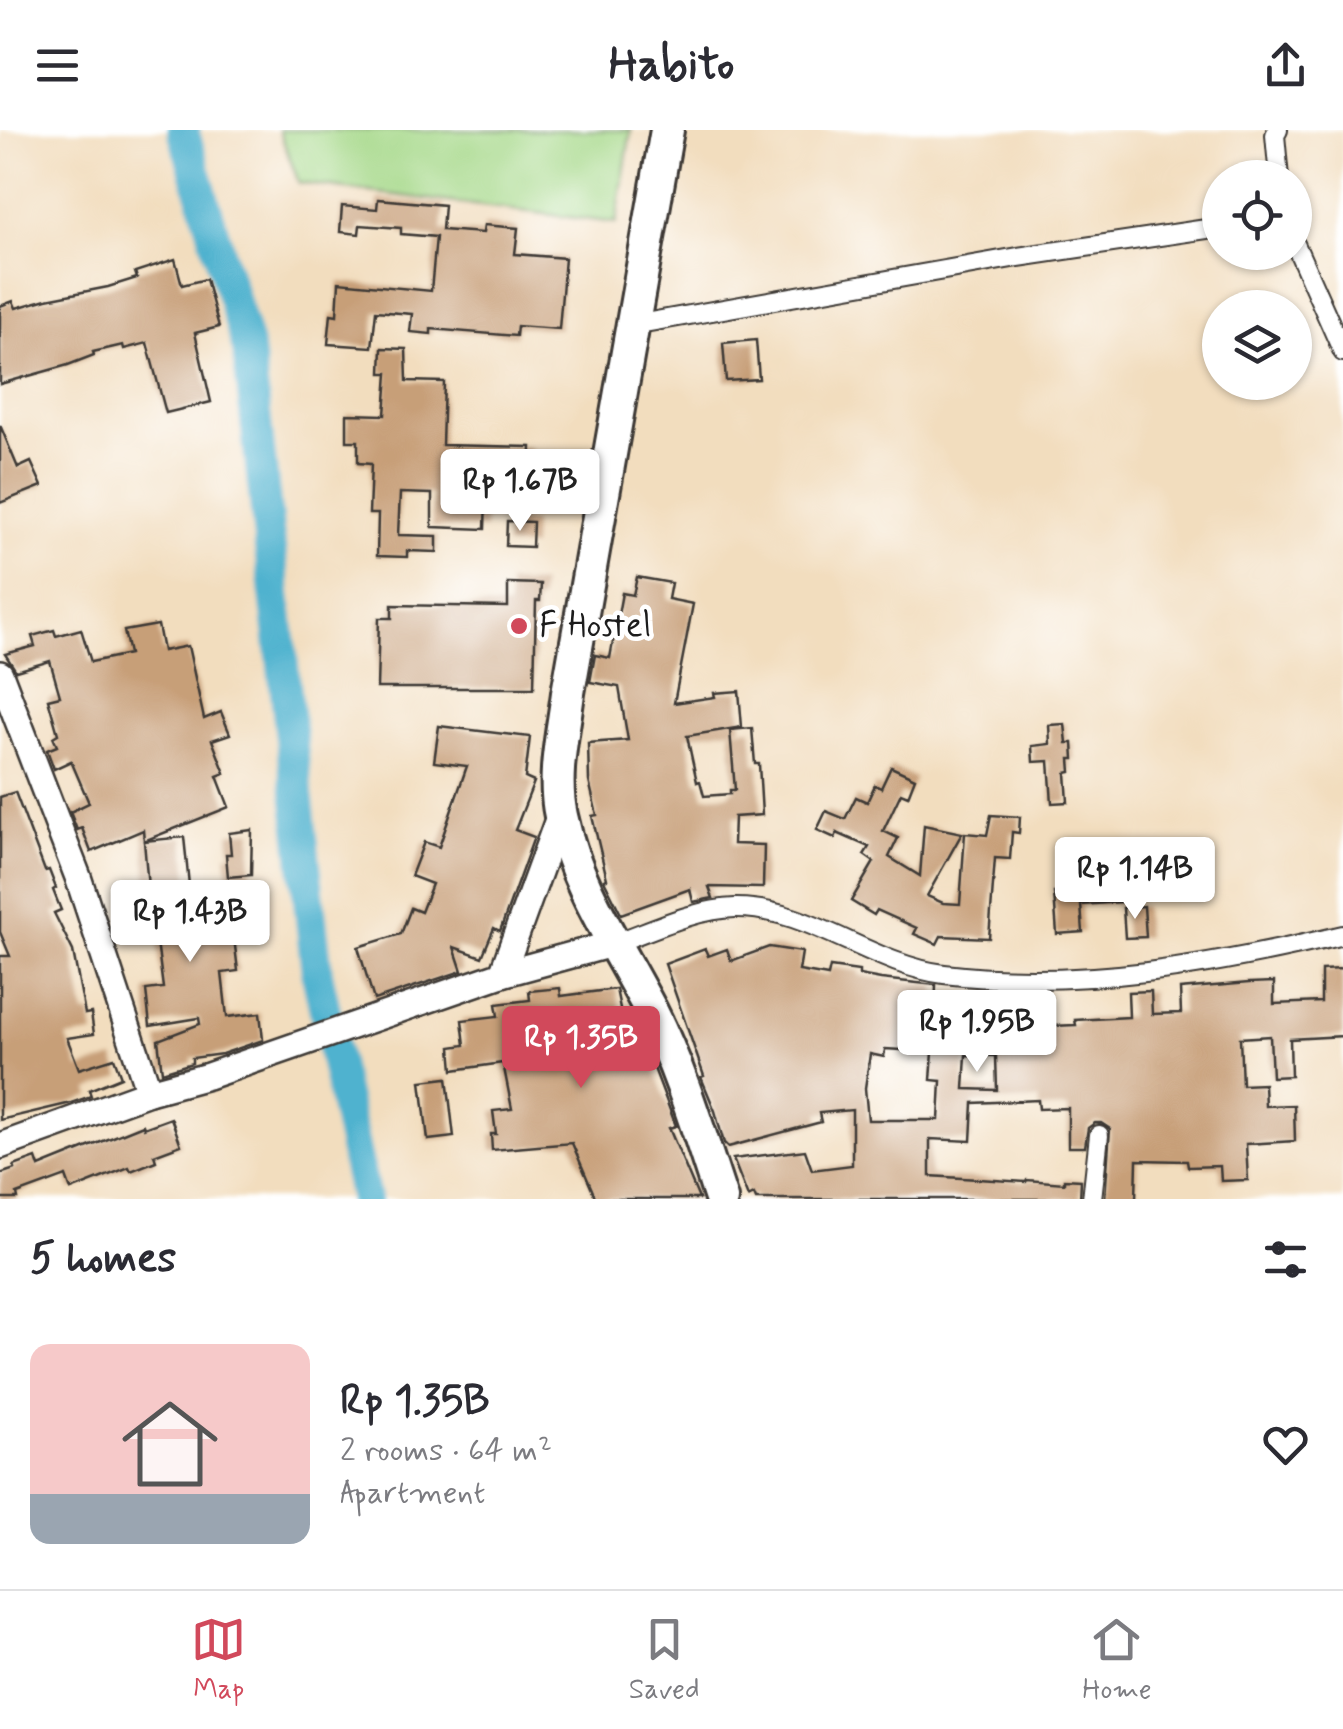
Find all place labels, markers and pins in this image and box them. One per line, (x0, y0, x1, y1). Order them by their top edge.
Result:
pin: Rp 1.67B (417, 449, 623, 534)
place label: F Hostel (539, 603, 651, 649)
marker: F Hostel (508, 615, 530, 637)
pin: Rp 1.14B (1032, 837, 1238, 922)
pin: Rp 1.43B (87, 880, 293, 965)
pin: Rp 1.95B (874, 990, 1080, 1075)
pin: Rp 1.35B (478, 1006, 684, 1091)

